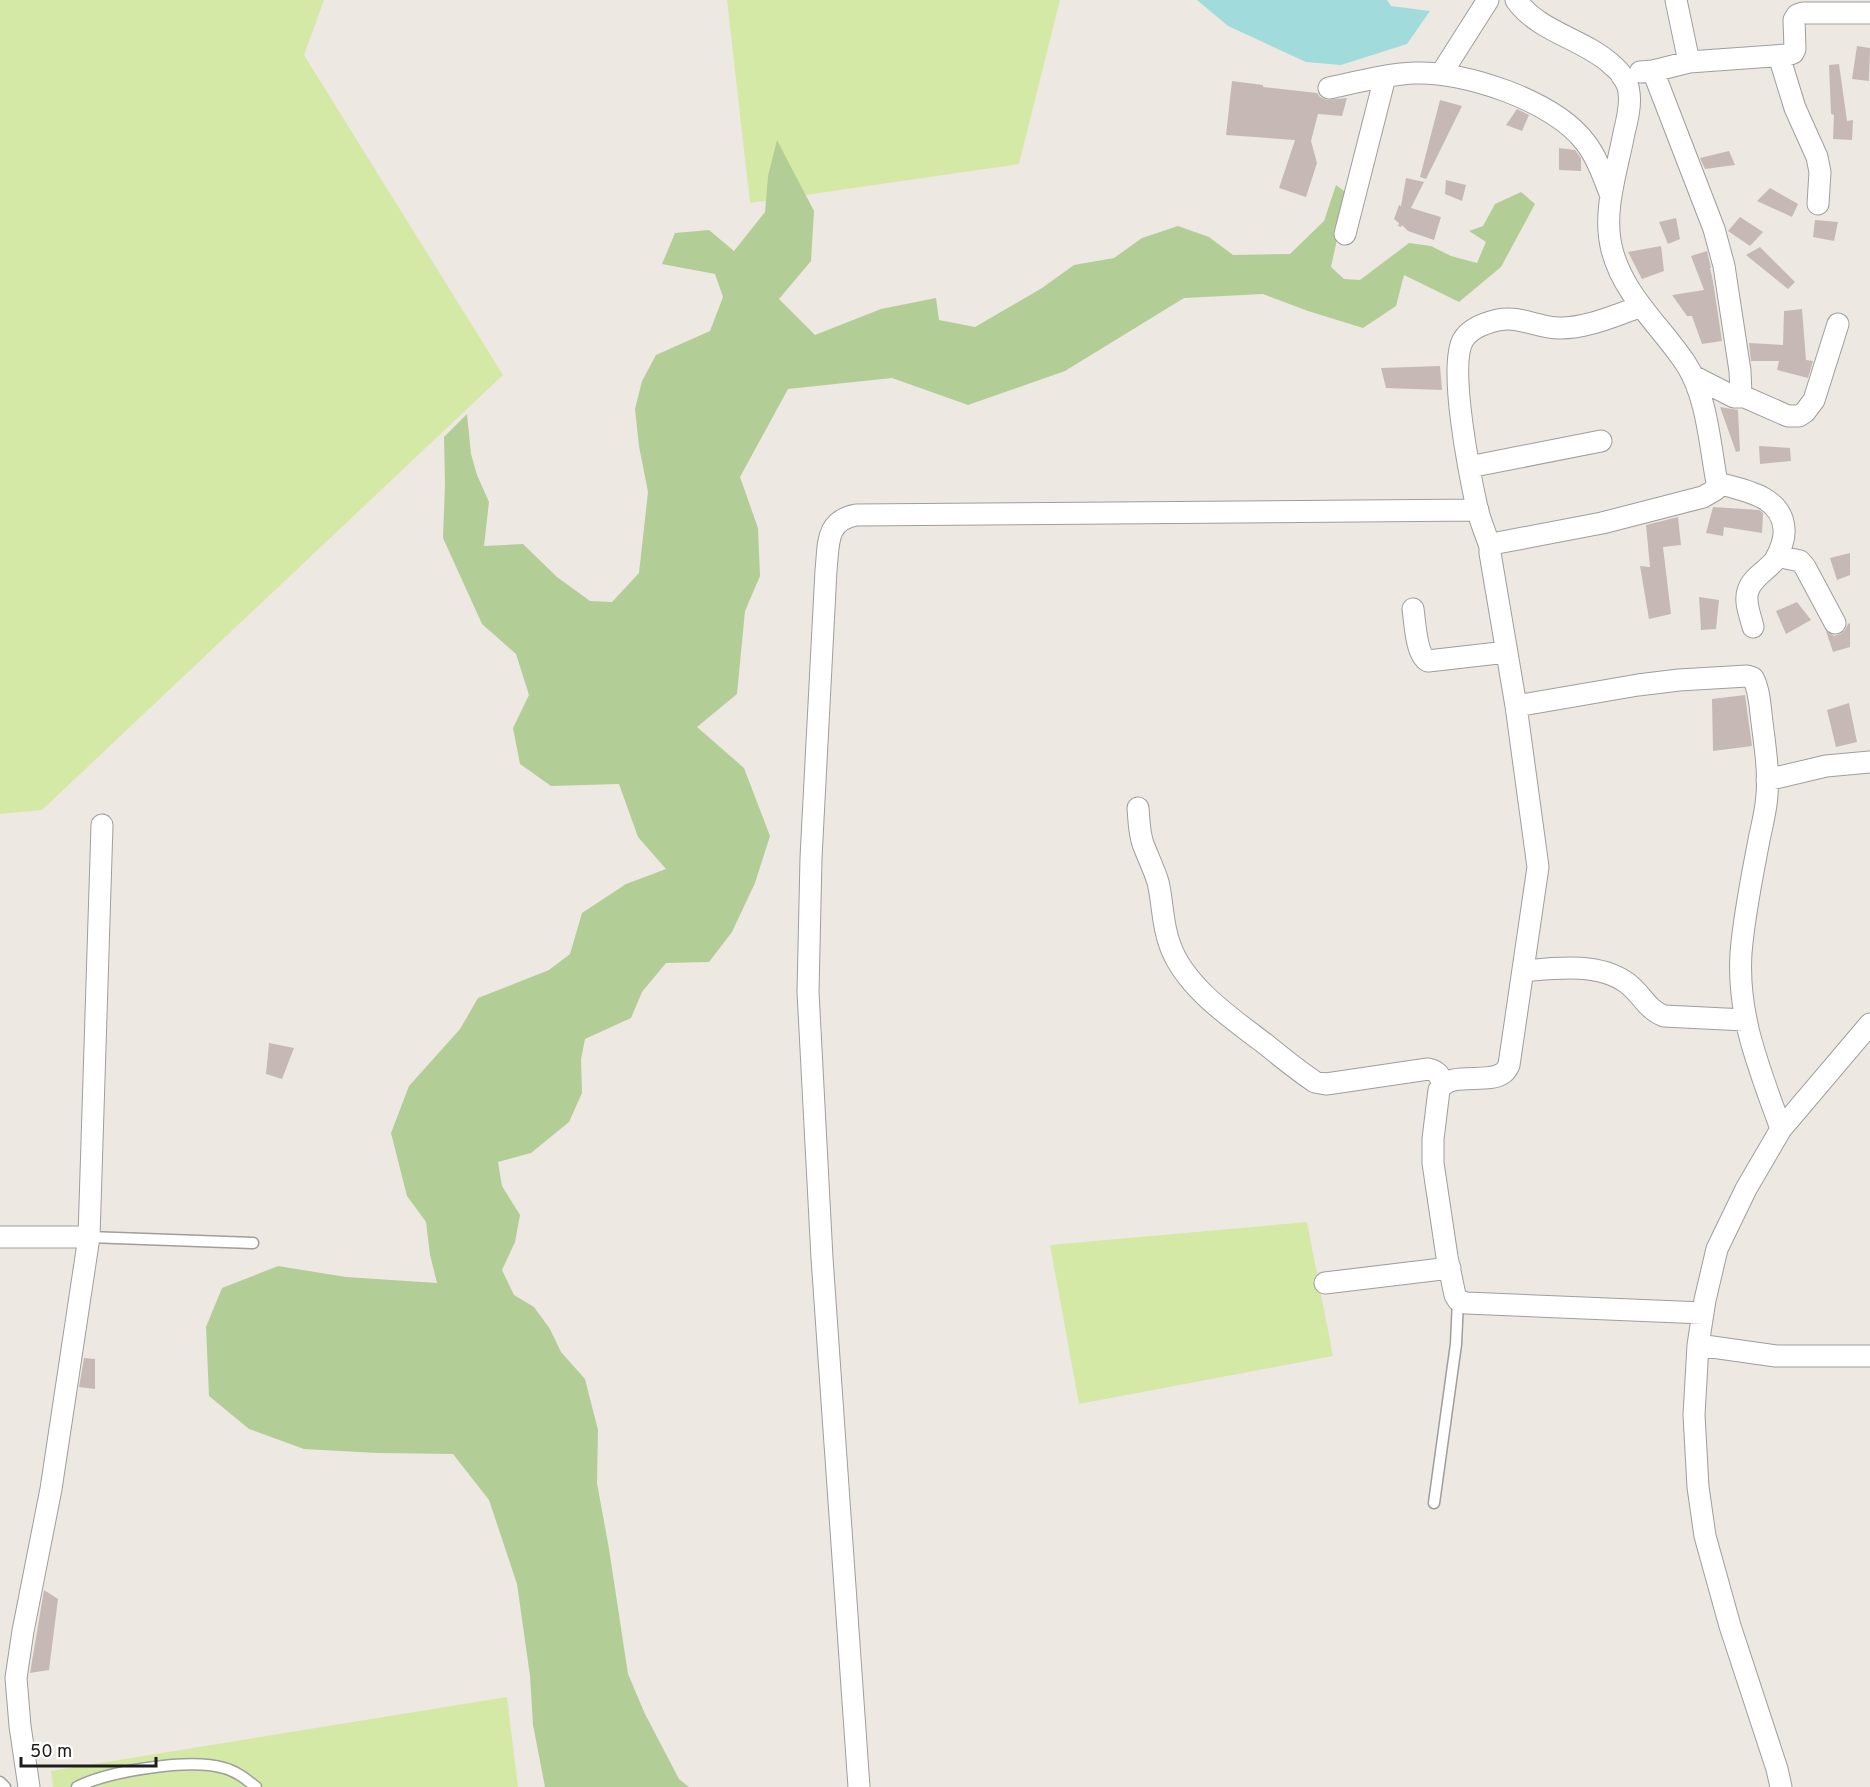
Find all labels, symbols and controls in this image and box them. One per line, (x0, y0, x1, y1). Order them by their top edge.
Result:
scale bar (21, 1730, 156, 1768)
text: 50 m (30, 1741, 72, 1764)

